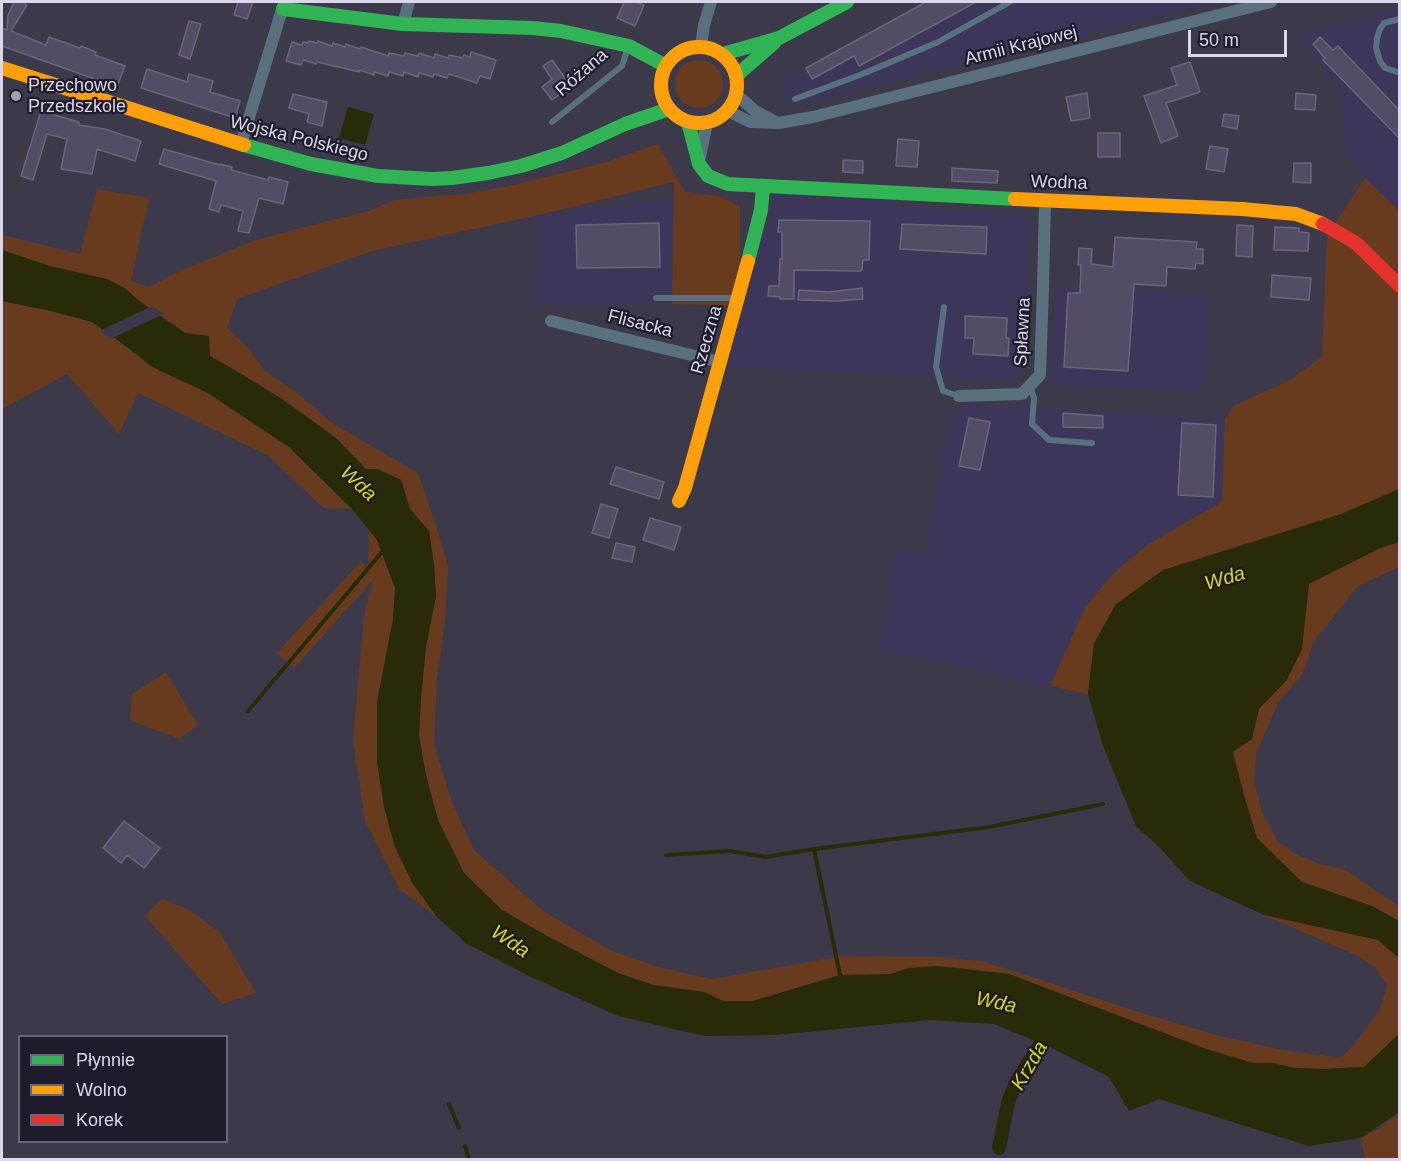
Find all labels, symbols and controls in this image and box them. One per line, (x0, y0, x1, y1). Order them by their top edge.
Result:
scale bar (1191, 18, 1290, 56)
street label: Armii Krajowej (963, 22, 1079, 70)
text: 50 m (1199, 30, 1239, 50)
street label: Różana (552, 44, 612, 102)
place label: Przechowo Przedszkole (28, 75, 126, 118)
marker: Przechowo Przedszkole (9, 89, 23, 103)
street label: Wojska Polskiego (228, 111, 370, 167)
street label: Wodna (1030, 171, 1088, 195)
street label: Spławna (1010, 297, 1036, 367)
street label: Rzeczna (687, 303, 727, 377)
street label: Flisacka (605, 306, 675, 342)
water label: Wda (335, 461, 381, 507)
water label: Wda (1202, 562, 1248, 596)
water label: Wda (486, 921, 534, 963)
water label: Wda (973, 987, 1019, 1019)
legend (18, 1035, 228, 1143)
water label: Krzda (1007, 1037, 1053, 1095)
text: Płynnie (76, 1050, 135, 1070)
text: Wolno (76, 1080, 127, 1100)
text: Korek (76, 1110, 123, 1130)

